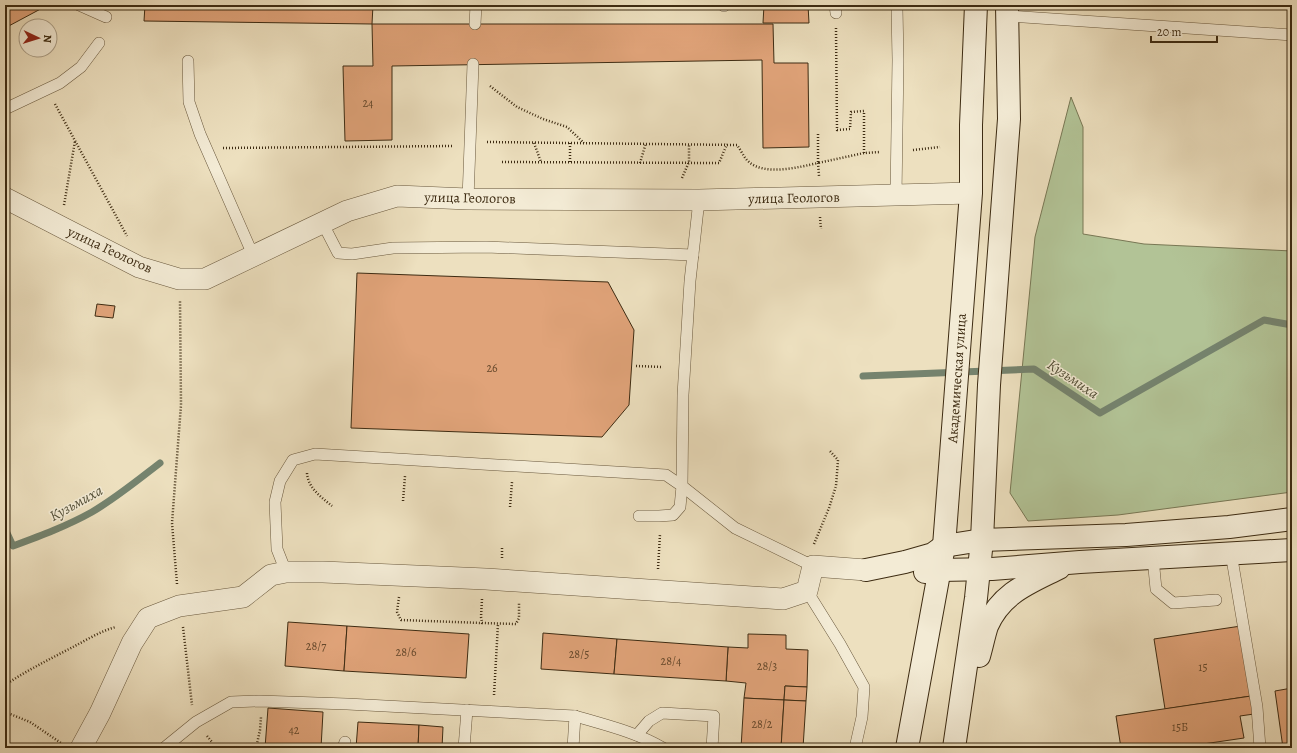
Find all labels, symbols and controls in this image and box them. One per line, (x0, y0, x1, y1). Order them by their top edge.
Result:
north arrow (18, 18, 58, 58)
scale bar (1151, 18, 1217, 44)
text: 20 m (1157, 24, 1181, 40)
text: N (40, 34, 55, 43)
house number: 24 (362, 95, 374, 111)
street label: улица Геологов (423, 188, 516, 208)
street label: улица Геологов (747, 188, 840, 208)
street label: улица Геологов (64, 222, 156, 278)
street label: Академическая улица (943, 312, 971, 445)
water label: Кузьмиха (1043, 355, 1103, 404)
house number: 26 (486, 360, 498, 376)
water label: Кузьмиха (46, 480, 106, 526)
house number: 28/7 (306, 638, 327, 654)
house number: 28/6 (395, 644, 417, 660)
house number: 28/5 (569, 646, 589, 662)
house number: 28/4 (661, 653, 682, 669)
house number: 28/3 (757, 658, 777, 674)
house number: 15 (1198, 659, 1208, 675)
house number: 28/2 (751, 716, 773, 732)
house number: 15Б (1172, 719, 1188, 735)
house number: 42 (288, 722, 300, 738)

